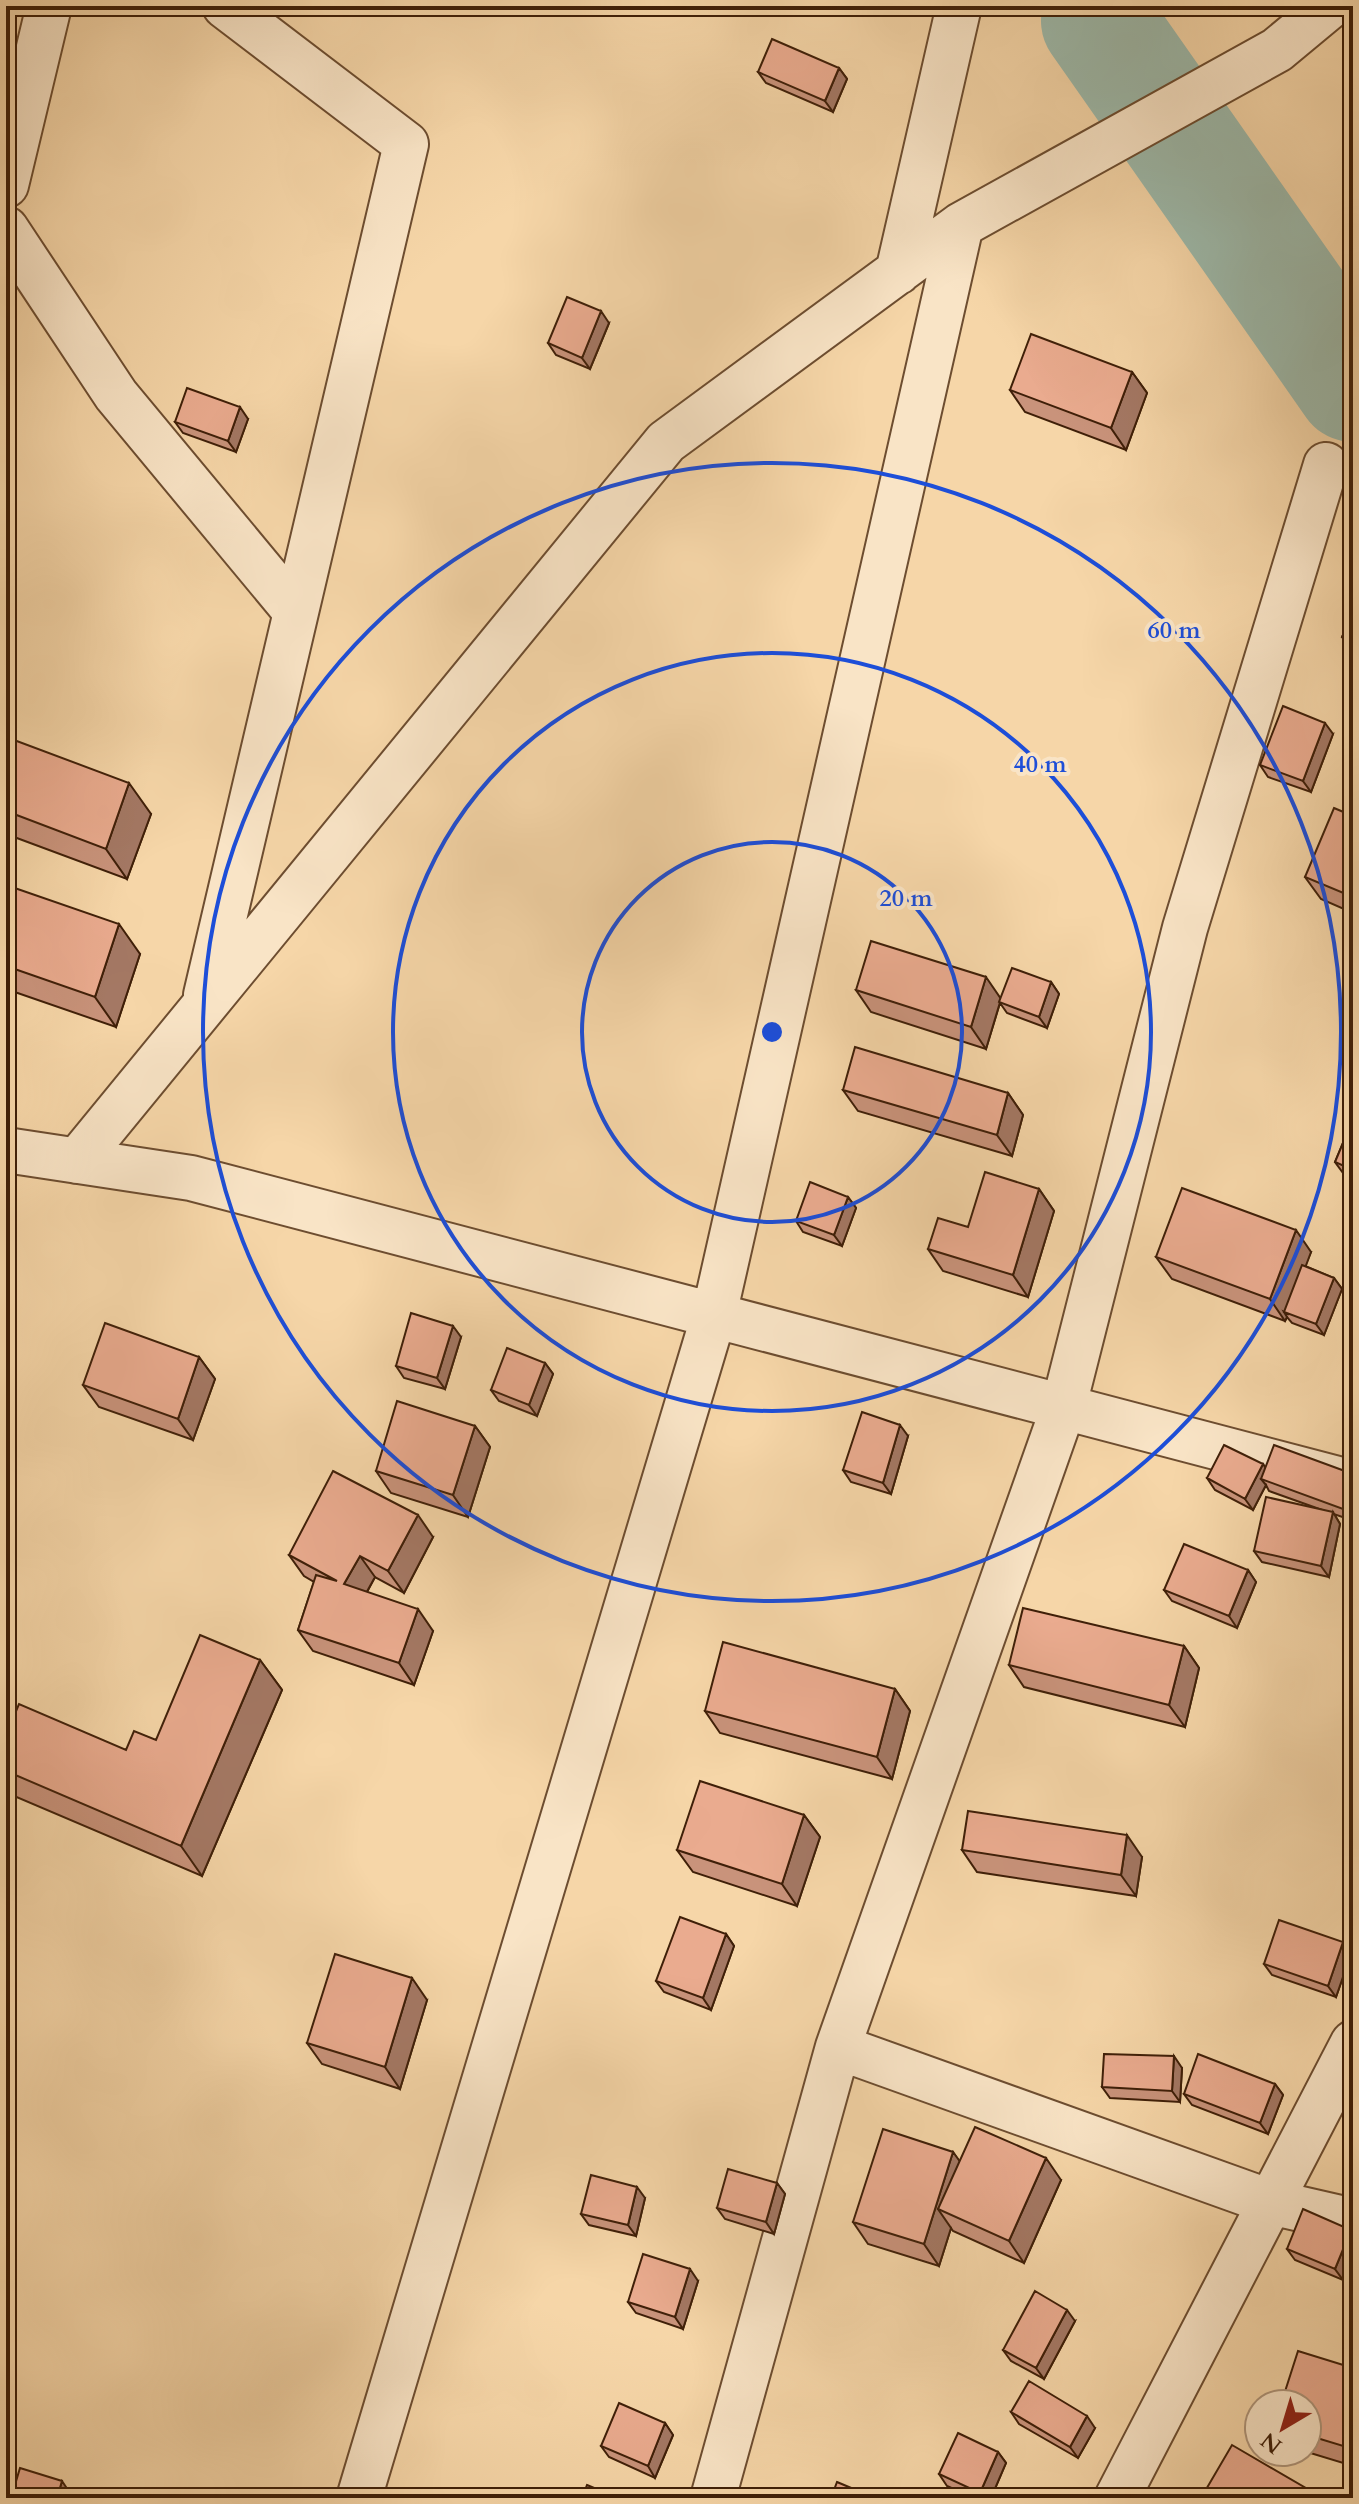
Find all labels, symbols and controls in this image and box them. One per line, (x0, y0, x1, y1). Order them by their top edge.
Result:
text: 60 m (1147, 614, 1201, 647)
text: 40 m (1013, 748, 1067, 781)
text: 20 m (879, 882, 933, 915)
centre of rings (758, 1018, 786, 1046)
north arrow (1243, 2388, 1323, 2468)
text: N (1255, 2425, 1288, 2461)

